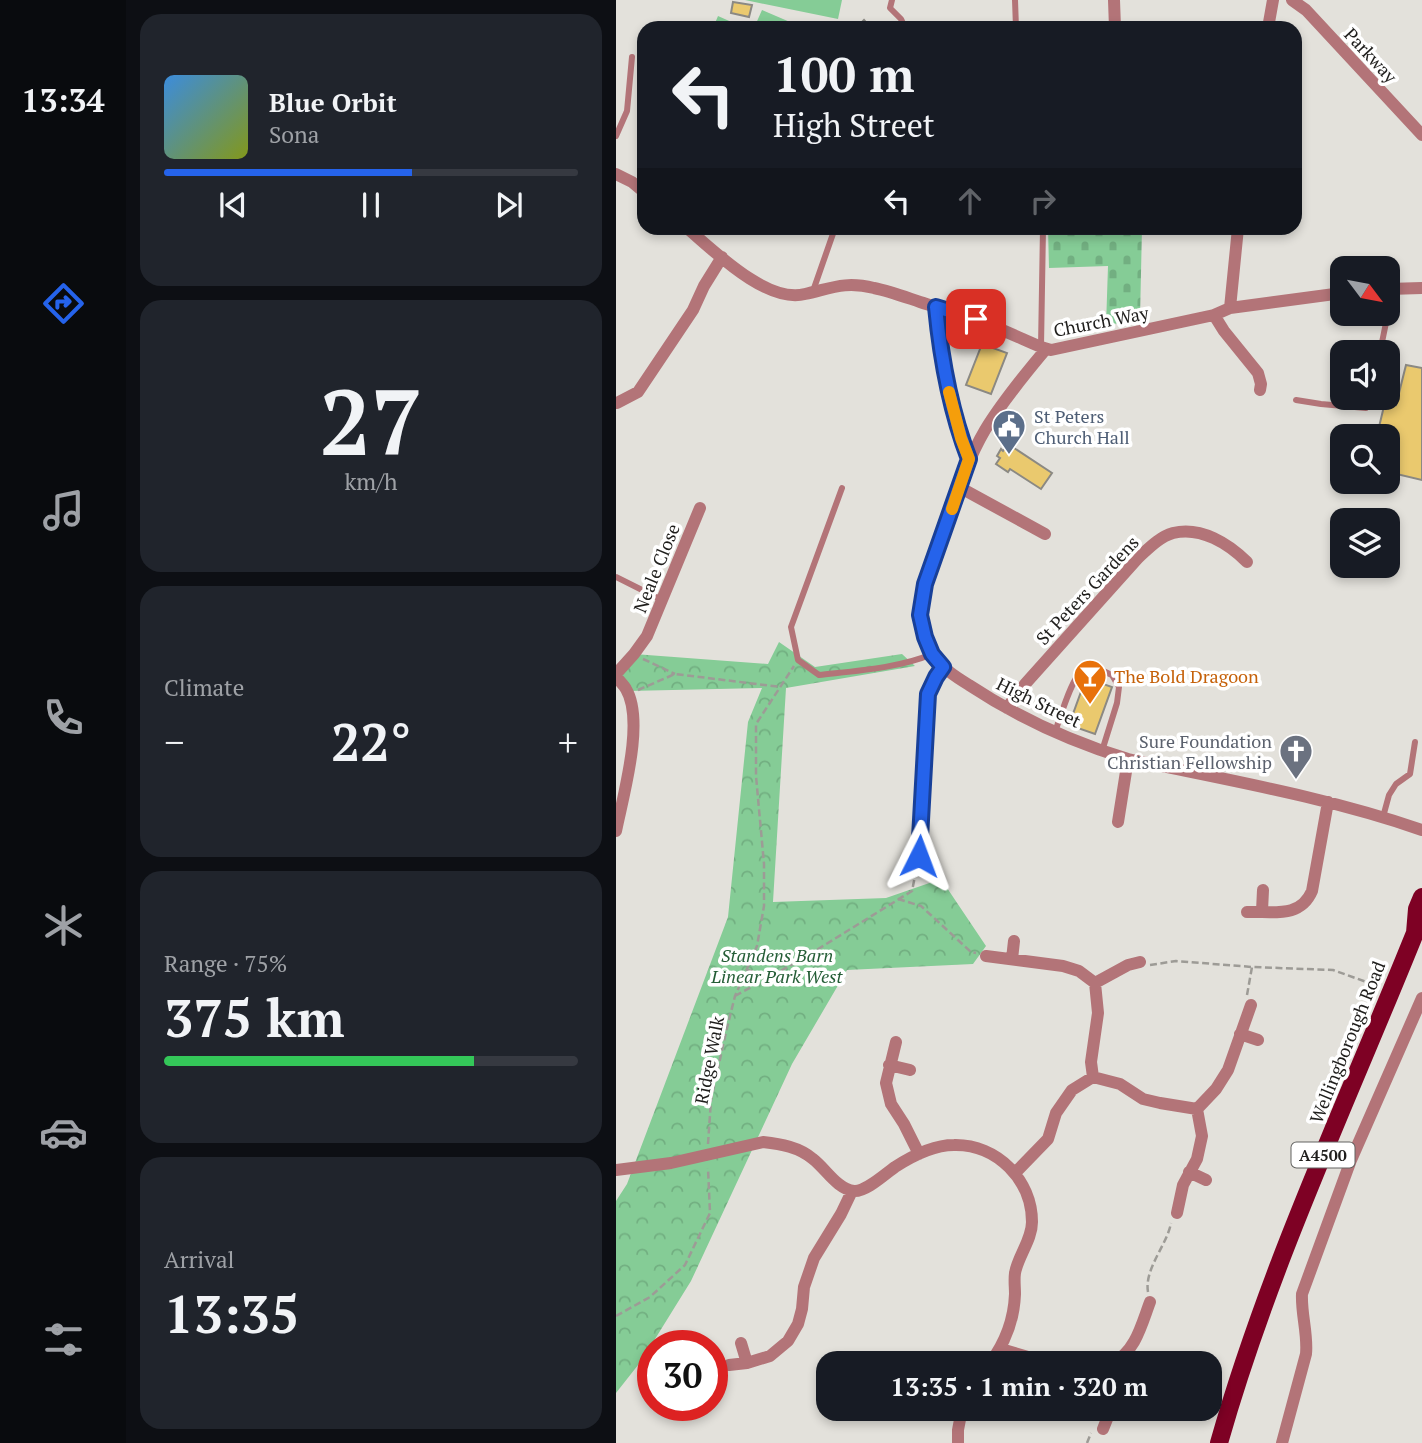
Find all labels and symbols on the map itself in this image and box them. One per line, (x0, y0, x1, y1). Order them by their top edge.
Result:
street label: Parkway (1339, 22, 1403, 88)
north arrow (1330, 256, 1400, 326)
pin (946, 289, 1006, 349)
street label: Church Way (1051, 300, 1152, 342)
place label: St Peters Church Hall (1034, 404, 1130, 449)
public building icon: St Peters Church Hall (990, 407, 1028, 456)
street label: Neale Close (627, 520, 685, 616)
street label: St Peters Gardens (1030, 530, 1144, 650)
bar icon: The Bold Dragoon (1071, 657, 1109, 706)
place label: The Bold Dragoon (1114, 664, 1259, 688)
street label: High Street (993, 671, 1085, 733)
place label: Sure Foundation Christian Fellowship (1107, 729, 1272, 774)
church icon: Sure Foundation Christian Fellowship (1277, 732, 1315, 781)
position arrow (882, 819, 956, 893)
park label: Standens Barn Linear Park West (710, 943, 844, 988)
street label: Wellingborough Road (1304, 957, 1390, 1127)
street label: Ridge Walk (689, 1013, 729, 1106)
road number: A4500 (1292, 1142, 1354, 1168)
speed limit sign: 30 (637, 1330, 728, 1421)

